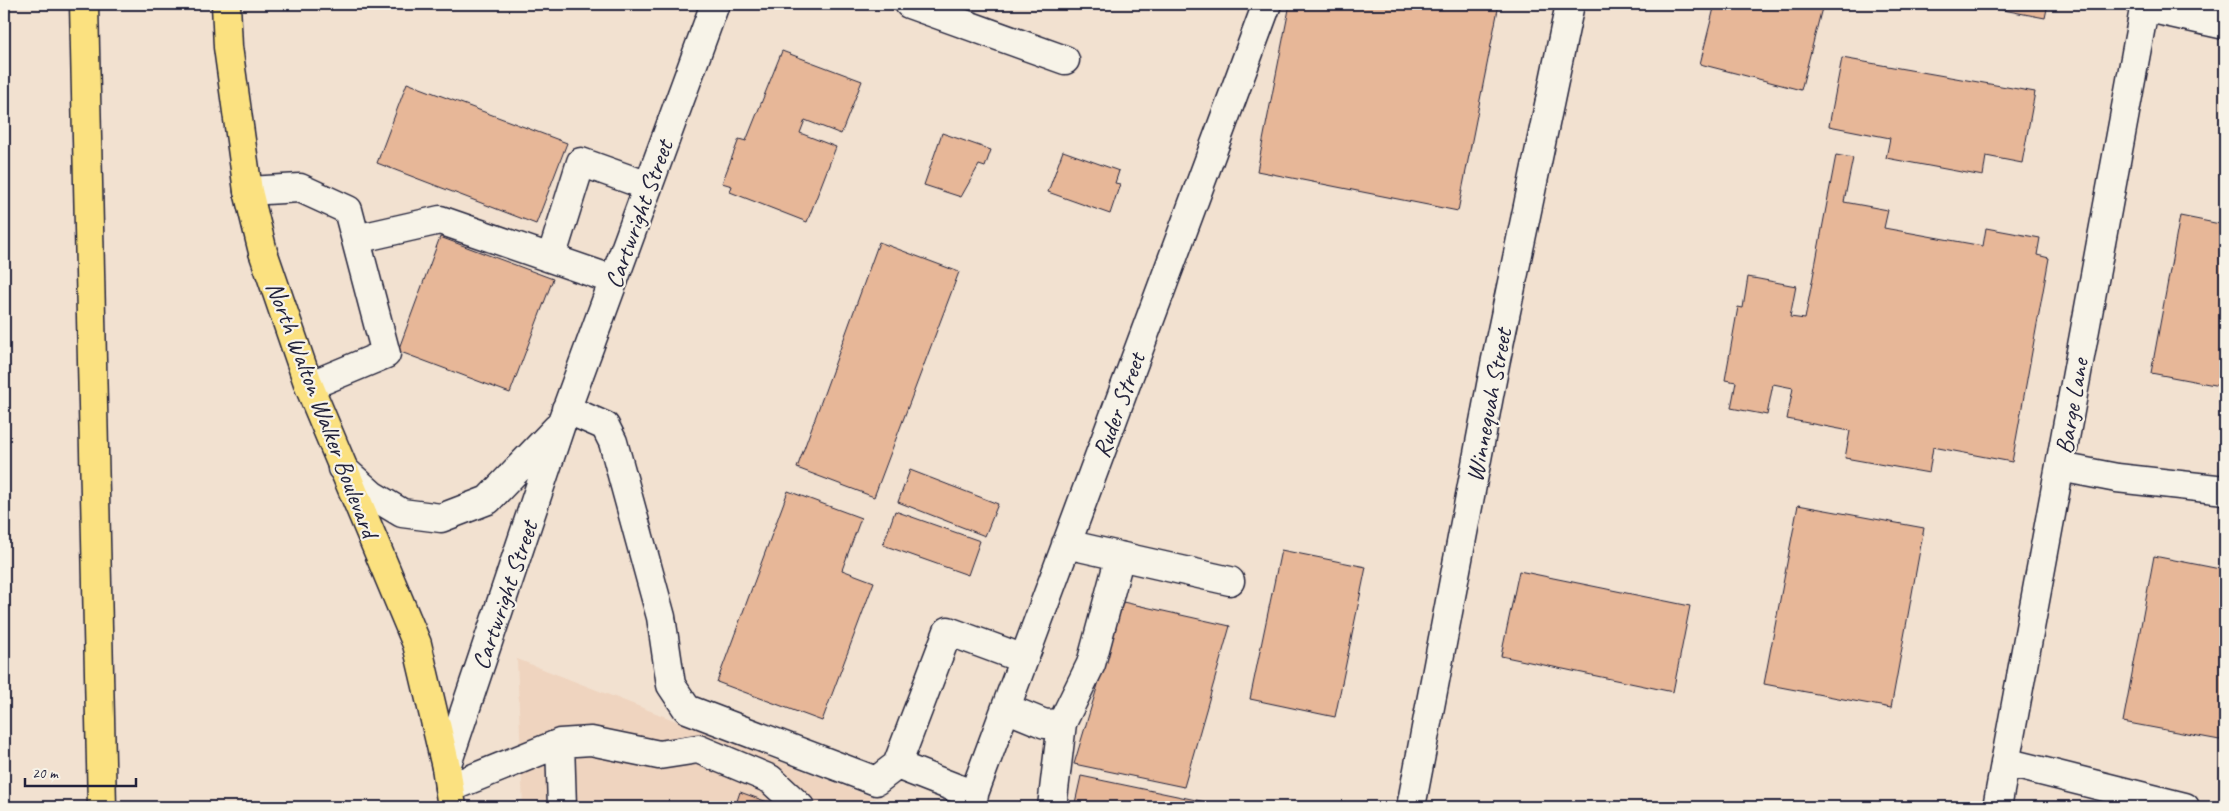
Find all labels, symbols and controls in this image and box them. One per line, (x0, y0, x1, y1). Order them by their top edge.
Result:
street label: Cartwright Street (597, 133, 681, 293)
street label: North Walton Walker Boulevard (258, 277, 387, 546)
street label: Winnequah Street (1458, 323, 1520, 484)
street label: Ruder Street (1085, 346, 1154, 462)
street label: Barge Lane (2048, 354, 2096, 456)
street label: Cartwright Street (465, 514, 546, 674)
scale bar (25, 756, 136, 788)
text: 20 m (32, 764, 59, 783)

